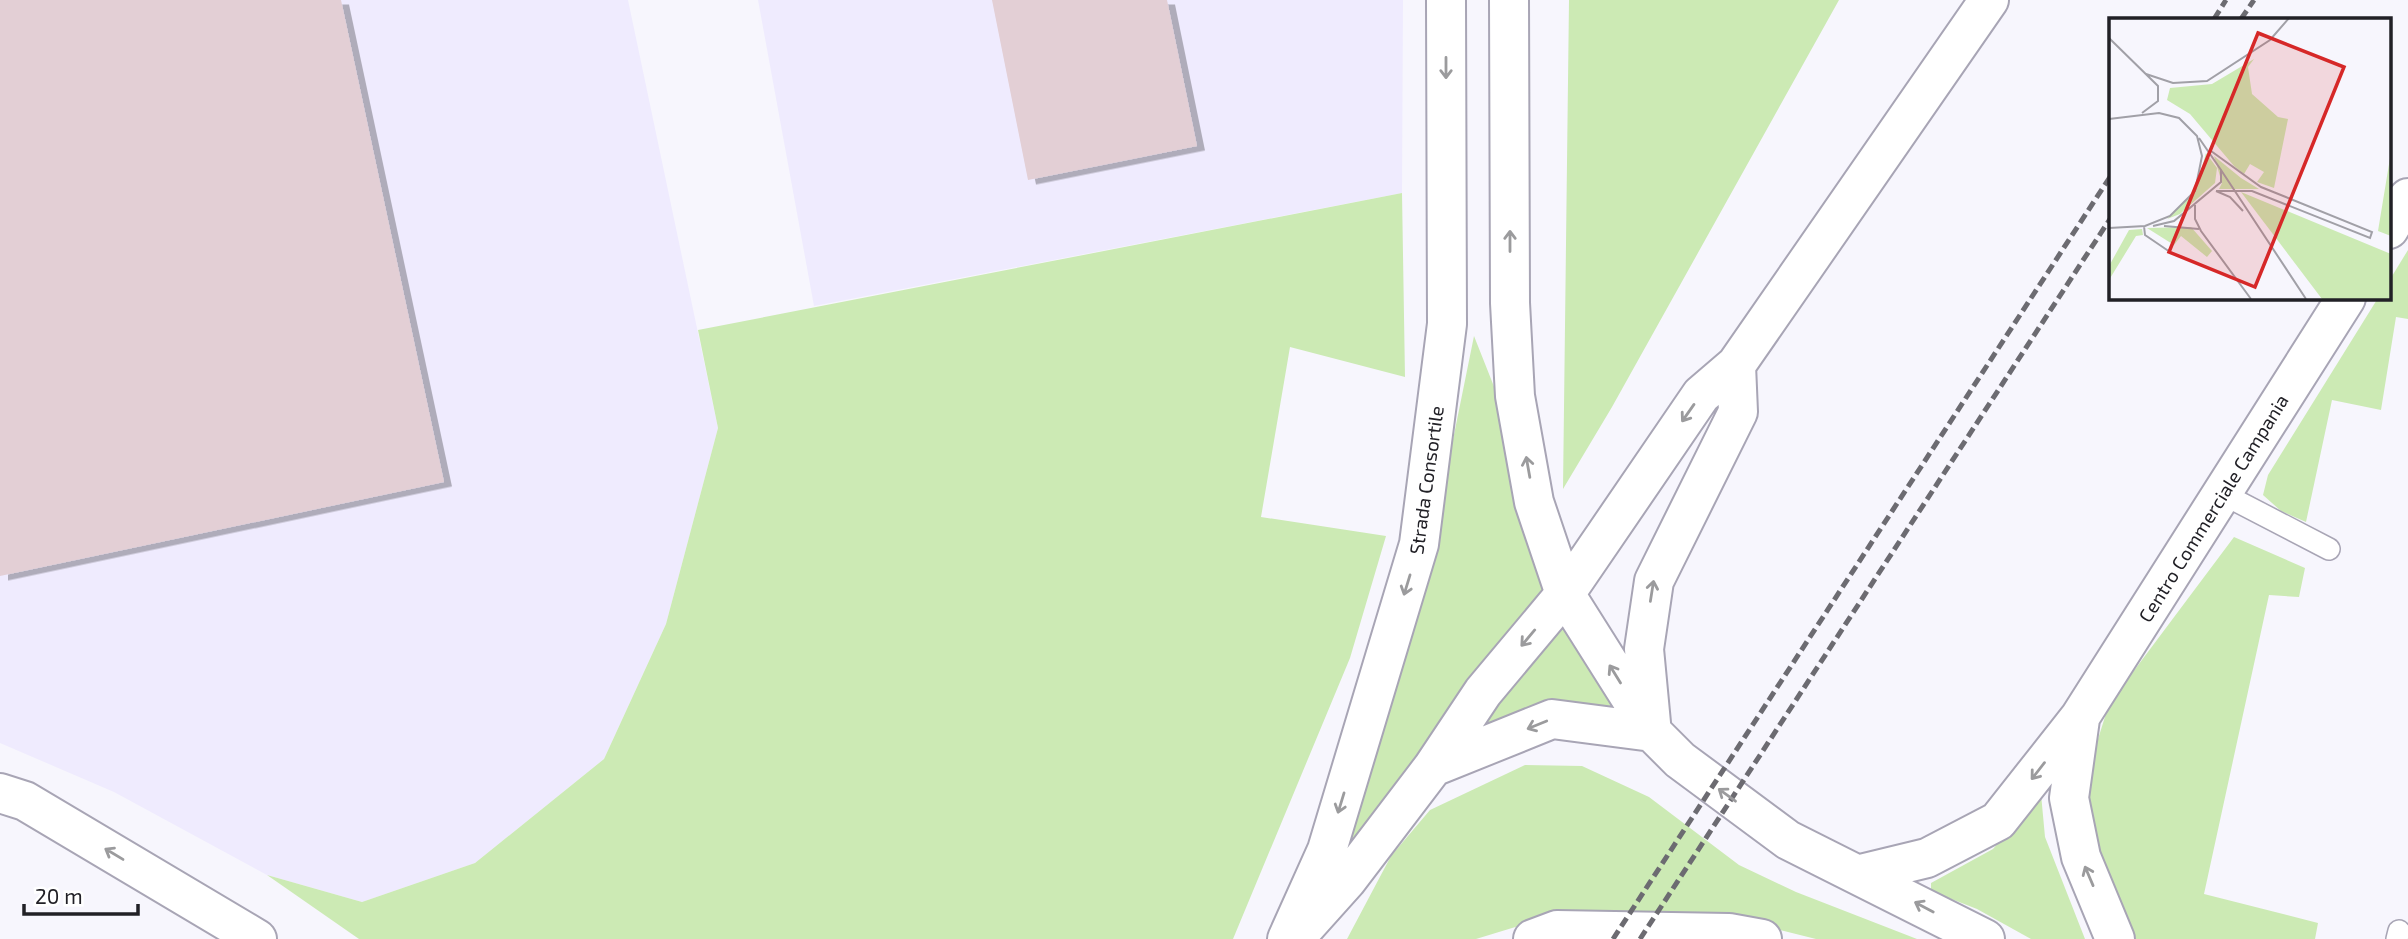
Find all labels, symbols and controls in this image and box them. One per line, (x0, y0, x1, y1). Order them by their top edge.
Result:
inset map (2109, 18, 2390, 299)
one-way arrow (1440, 56, 1453, 79)
one-way arrow (1503, 230, 1517, 253)
street label: Centro Commerciale Campania (2133, 390, 2293, 626)
one-way arrow (1681, 403, 1695, 422)
street label: Strada Consortile (1404, 404, 1448, 556)
one-way arrow (1521, 456, 1534, 479)
one-way arrow (1400, 574, 1413, 596)
one-way arrow (1646, 580, 1659, 603)
one-way arrow (1520, 629, 1536, 647)
one-way arrow (1608, 665, 1622, 685)
one-way arrow (1526, 719, 1548, 732)
one-way arrow (2030, 761, 2046, 779)
one-way arrow (1718, 788, 1737, 802)
one-way arrow (1334, 791, 1347, 813)
one-way arrow (105, 847, 125, 861)
one-way arrow (2081, 866, 2094, 887)
scale bar (24, 872, 138, 916)
text: 20 m (35, 883, 83, 908)
one-way arrow (1914, 900, 1935, 913)

